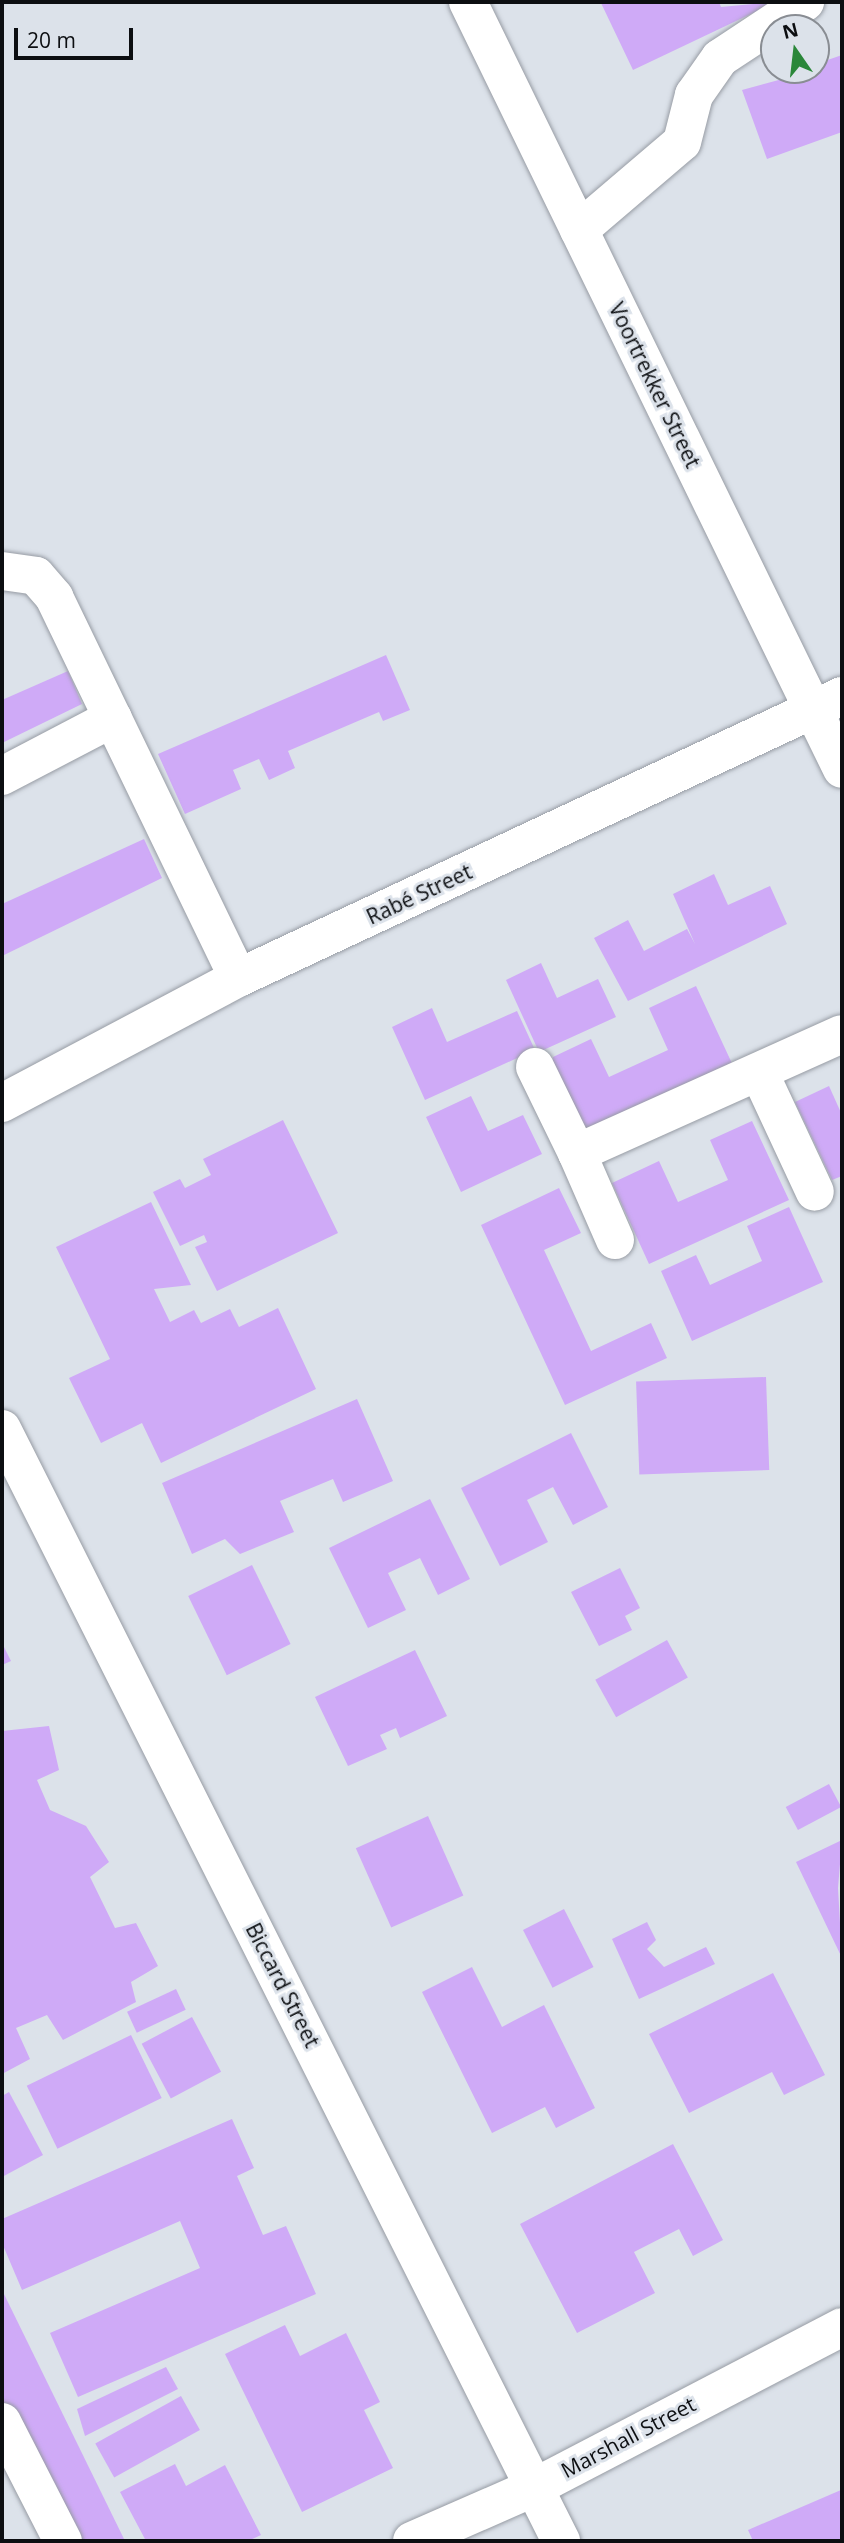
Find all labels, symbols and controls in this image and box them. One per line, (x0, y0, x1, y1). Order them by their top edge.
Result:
scale bar (18, 14, 136, 58)
north arrow (760, 14, 830, 84)
text: N (780, 16, 801, 45)
text: 20 m (27, 26, 76, 54)
street label: Voortrekker Street (604, 298, 706, 472)
street label: Rabé Street (362, 859, 476, 929)
street label: Biccard Street (241, 1919, 325, 2051)
street label: Marshall Street (557, 2391, 699, 2483)

